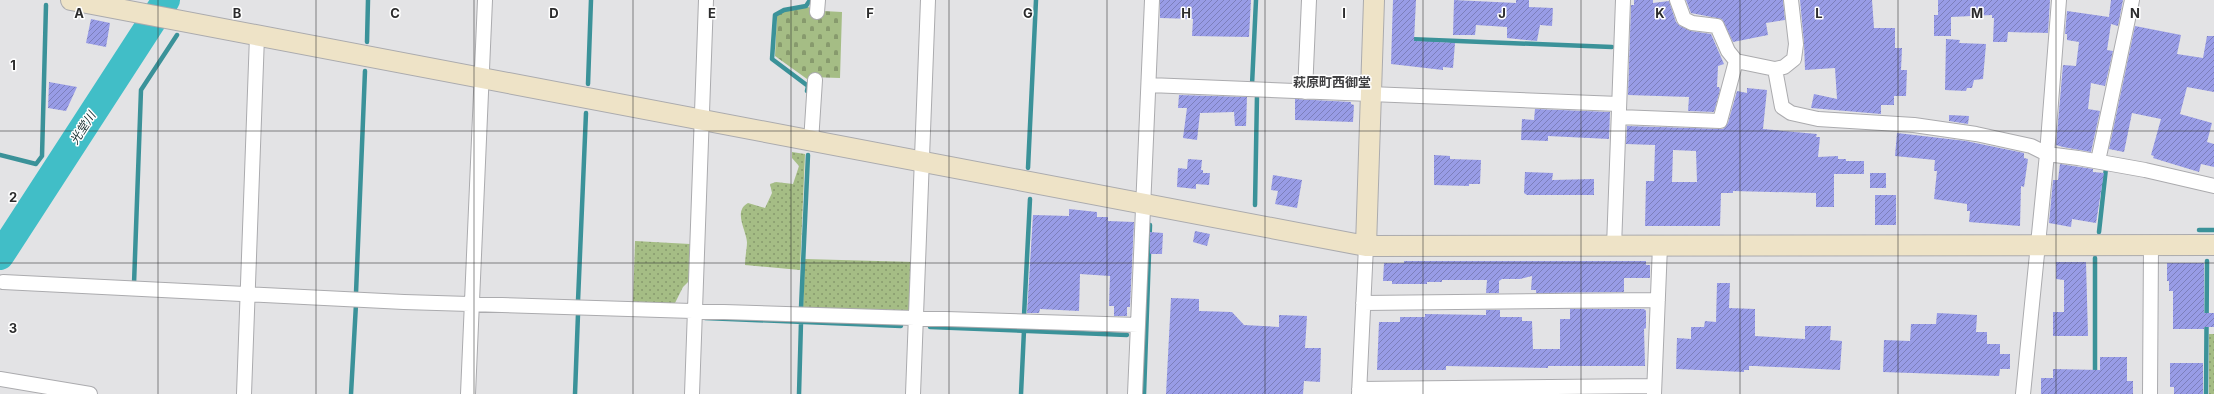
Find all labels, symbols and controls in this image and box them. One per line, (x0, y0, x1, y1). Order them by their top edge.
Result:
text: A (74, 5, 84, 21)
text: B (233, 5, 242, 21)
text: C (390, 5, 400, 21)
text: D (549, 5, 559, 21)
text: E (708, 5, 716, 21)
text: F (866, 5, 874, 21)
text: G (1023, 5, 1033, 21)
text: H (1181, 5, 1191, 21)
text: I (1342, 5, 1346, 21)
text: J (1498, 5, 1506, 21)
text: K (1655, 5, 1665, 21)
text: L (1815, 5, 1823, 21)
text: M (1971, 5, 1983, 21)
text: N (2130, 5, 2140, 21)
text: 1 (10, 57, 16, 73)
district label: 萩原町西御堂 (1293, 74, 1371, 90)
water label: 光堂川 (66, 107, 100, 147)
text: 2 (9, 189, 17, 205)
text: 3 (9, 320, 17, 336)

